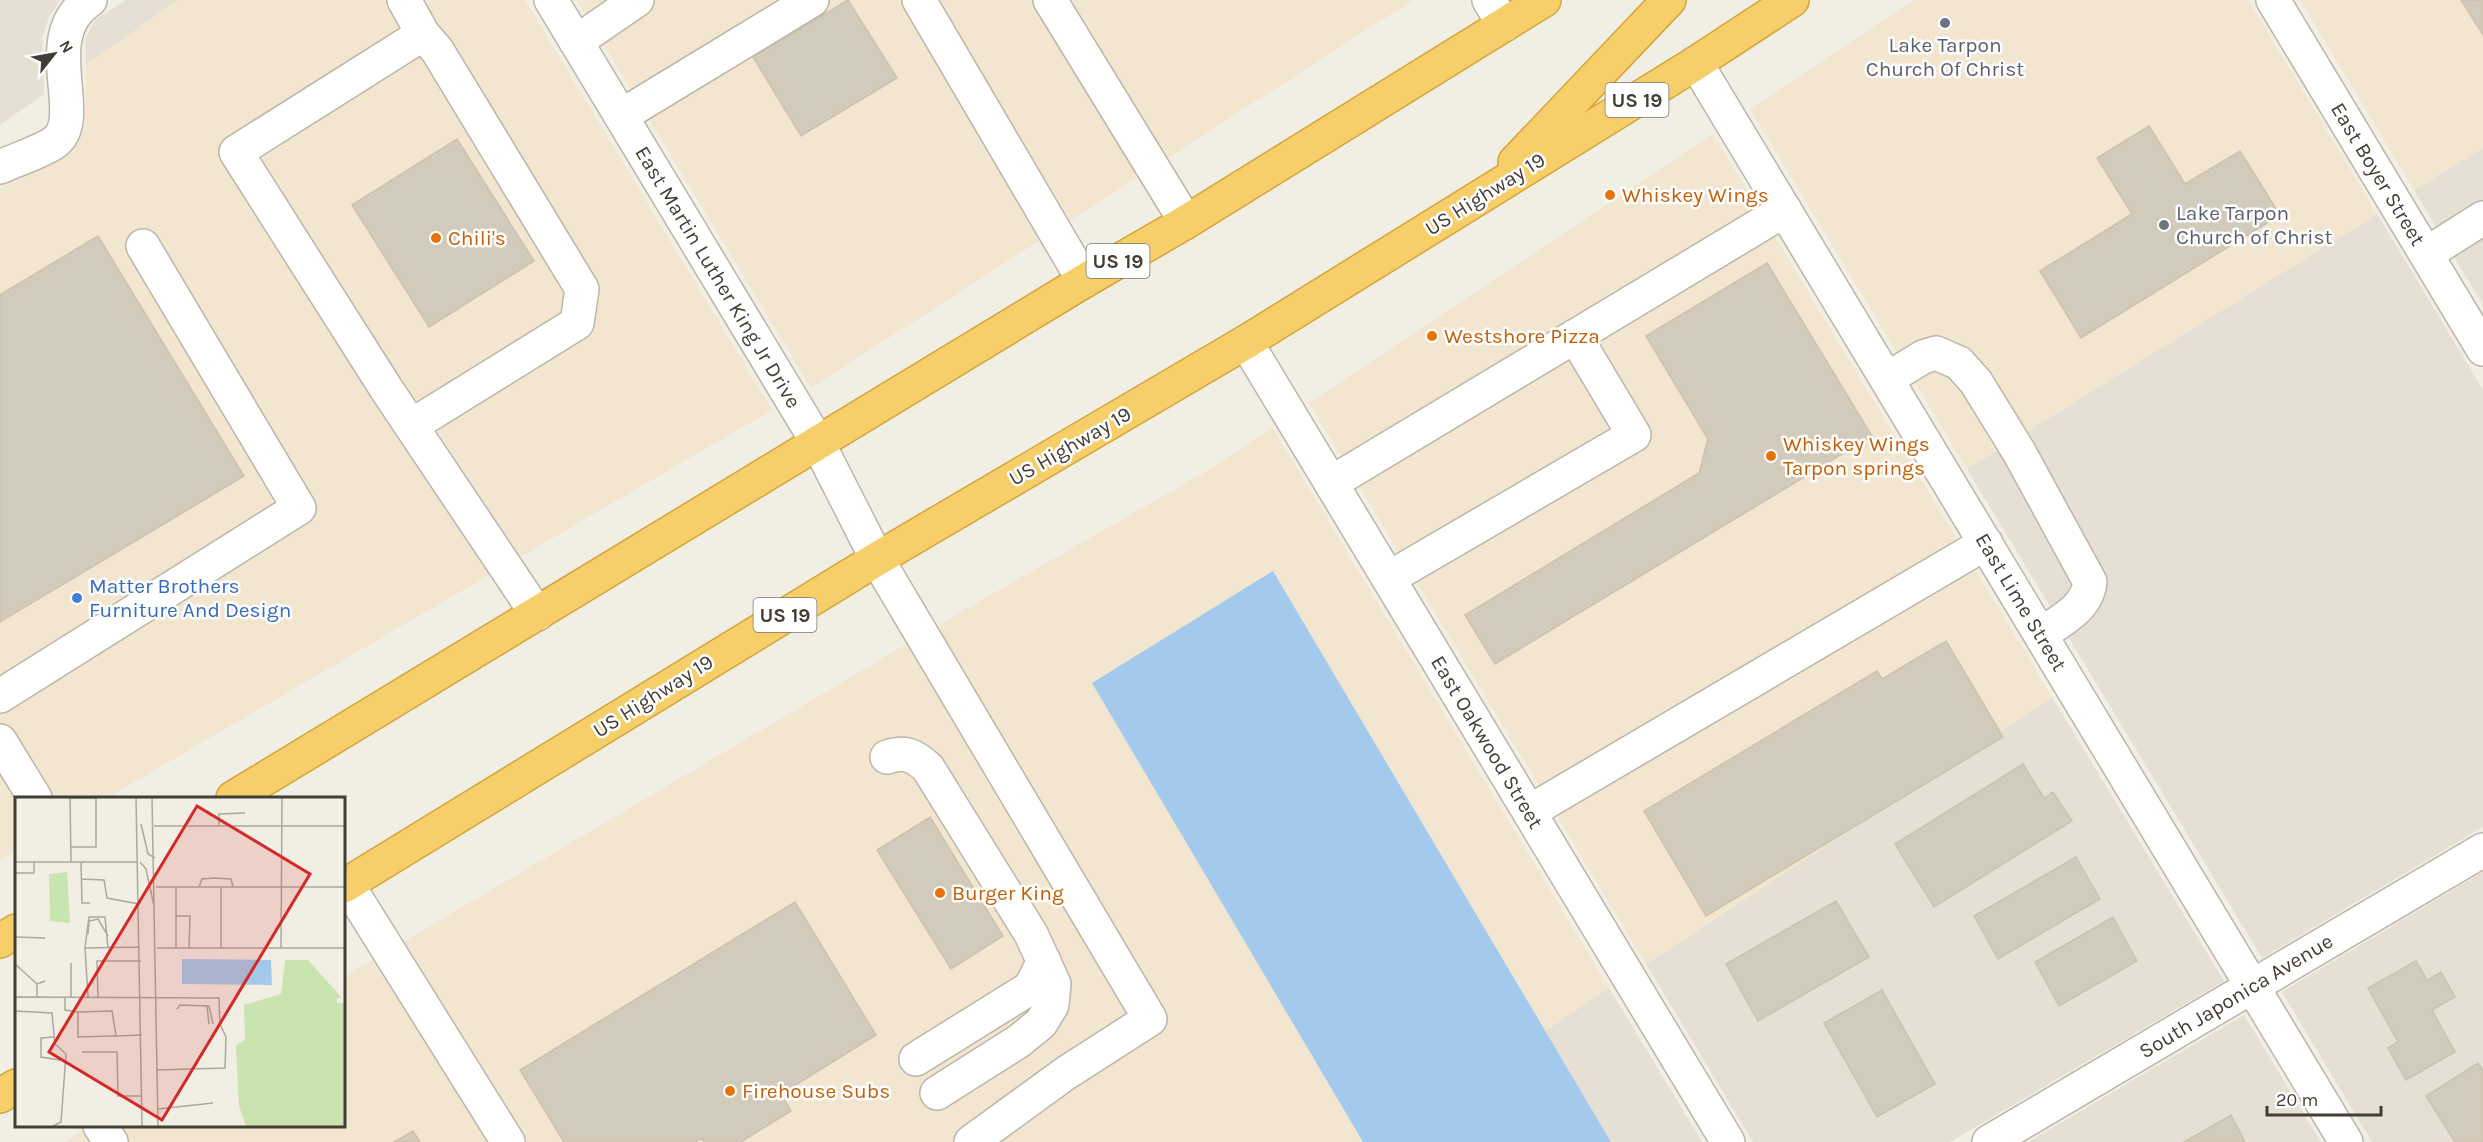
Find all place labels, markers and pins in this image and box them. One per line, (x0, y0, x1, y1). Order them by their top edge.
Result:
marker: Lake Tarpon Church Of Christ (1938, 16, 1952, 30)
place label: Lake Tarpon Church Of Christ (1866, 33, 2024, 81)
place label: Whiskey Wings (1622, 183, 1769, 207)
marker: Whiskey Wings (1603, 188, 1617, 202)
place label: Lake Tarpon Church of Christ (2176, 201, 2332, 249)
marker: Lake Tarpon Church of Christ (2157, 218, 2171, 232)
place label: Chili's (448, 226, 506, 250)
marker: Chili's (429, 231, 443, 245)
place label: Westshore Pizza (1444, 324, 1600, 348)
marker: Westshore Pizza (1425, 329, 1439, 343)
place label: Whiskey Wings Tarpon springs (1783, 432, 1930, 480)
marker: Whiskey Wings Tarpon springs (1764, 449, 1778, 463)
place label: Matter Brothers Furniture And Design (89, 574, 291, 622)
marker: Matter Brothers Furniture And Design (70, 591, 84, 605)
place label: Burger King (952, 881, 1064, 905)
marker: Burger King (933, 886, 947, 900)
place label: Firehouse Subs (742, 1079, 890, 1103)
marker: Firehouse Subs (723, 1084, 737, 1098)

